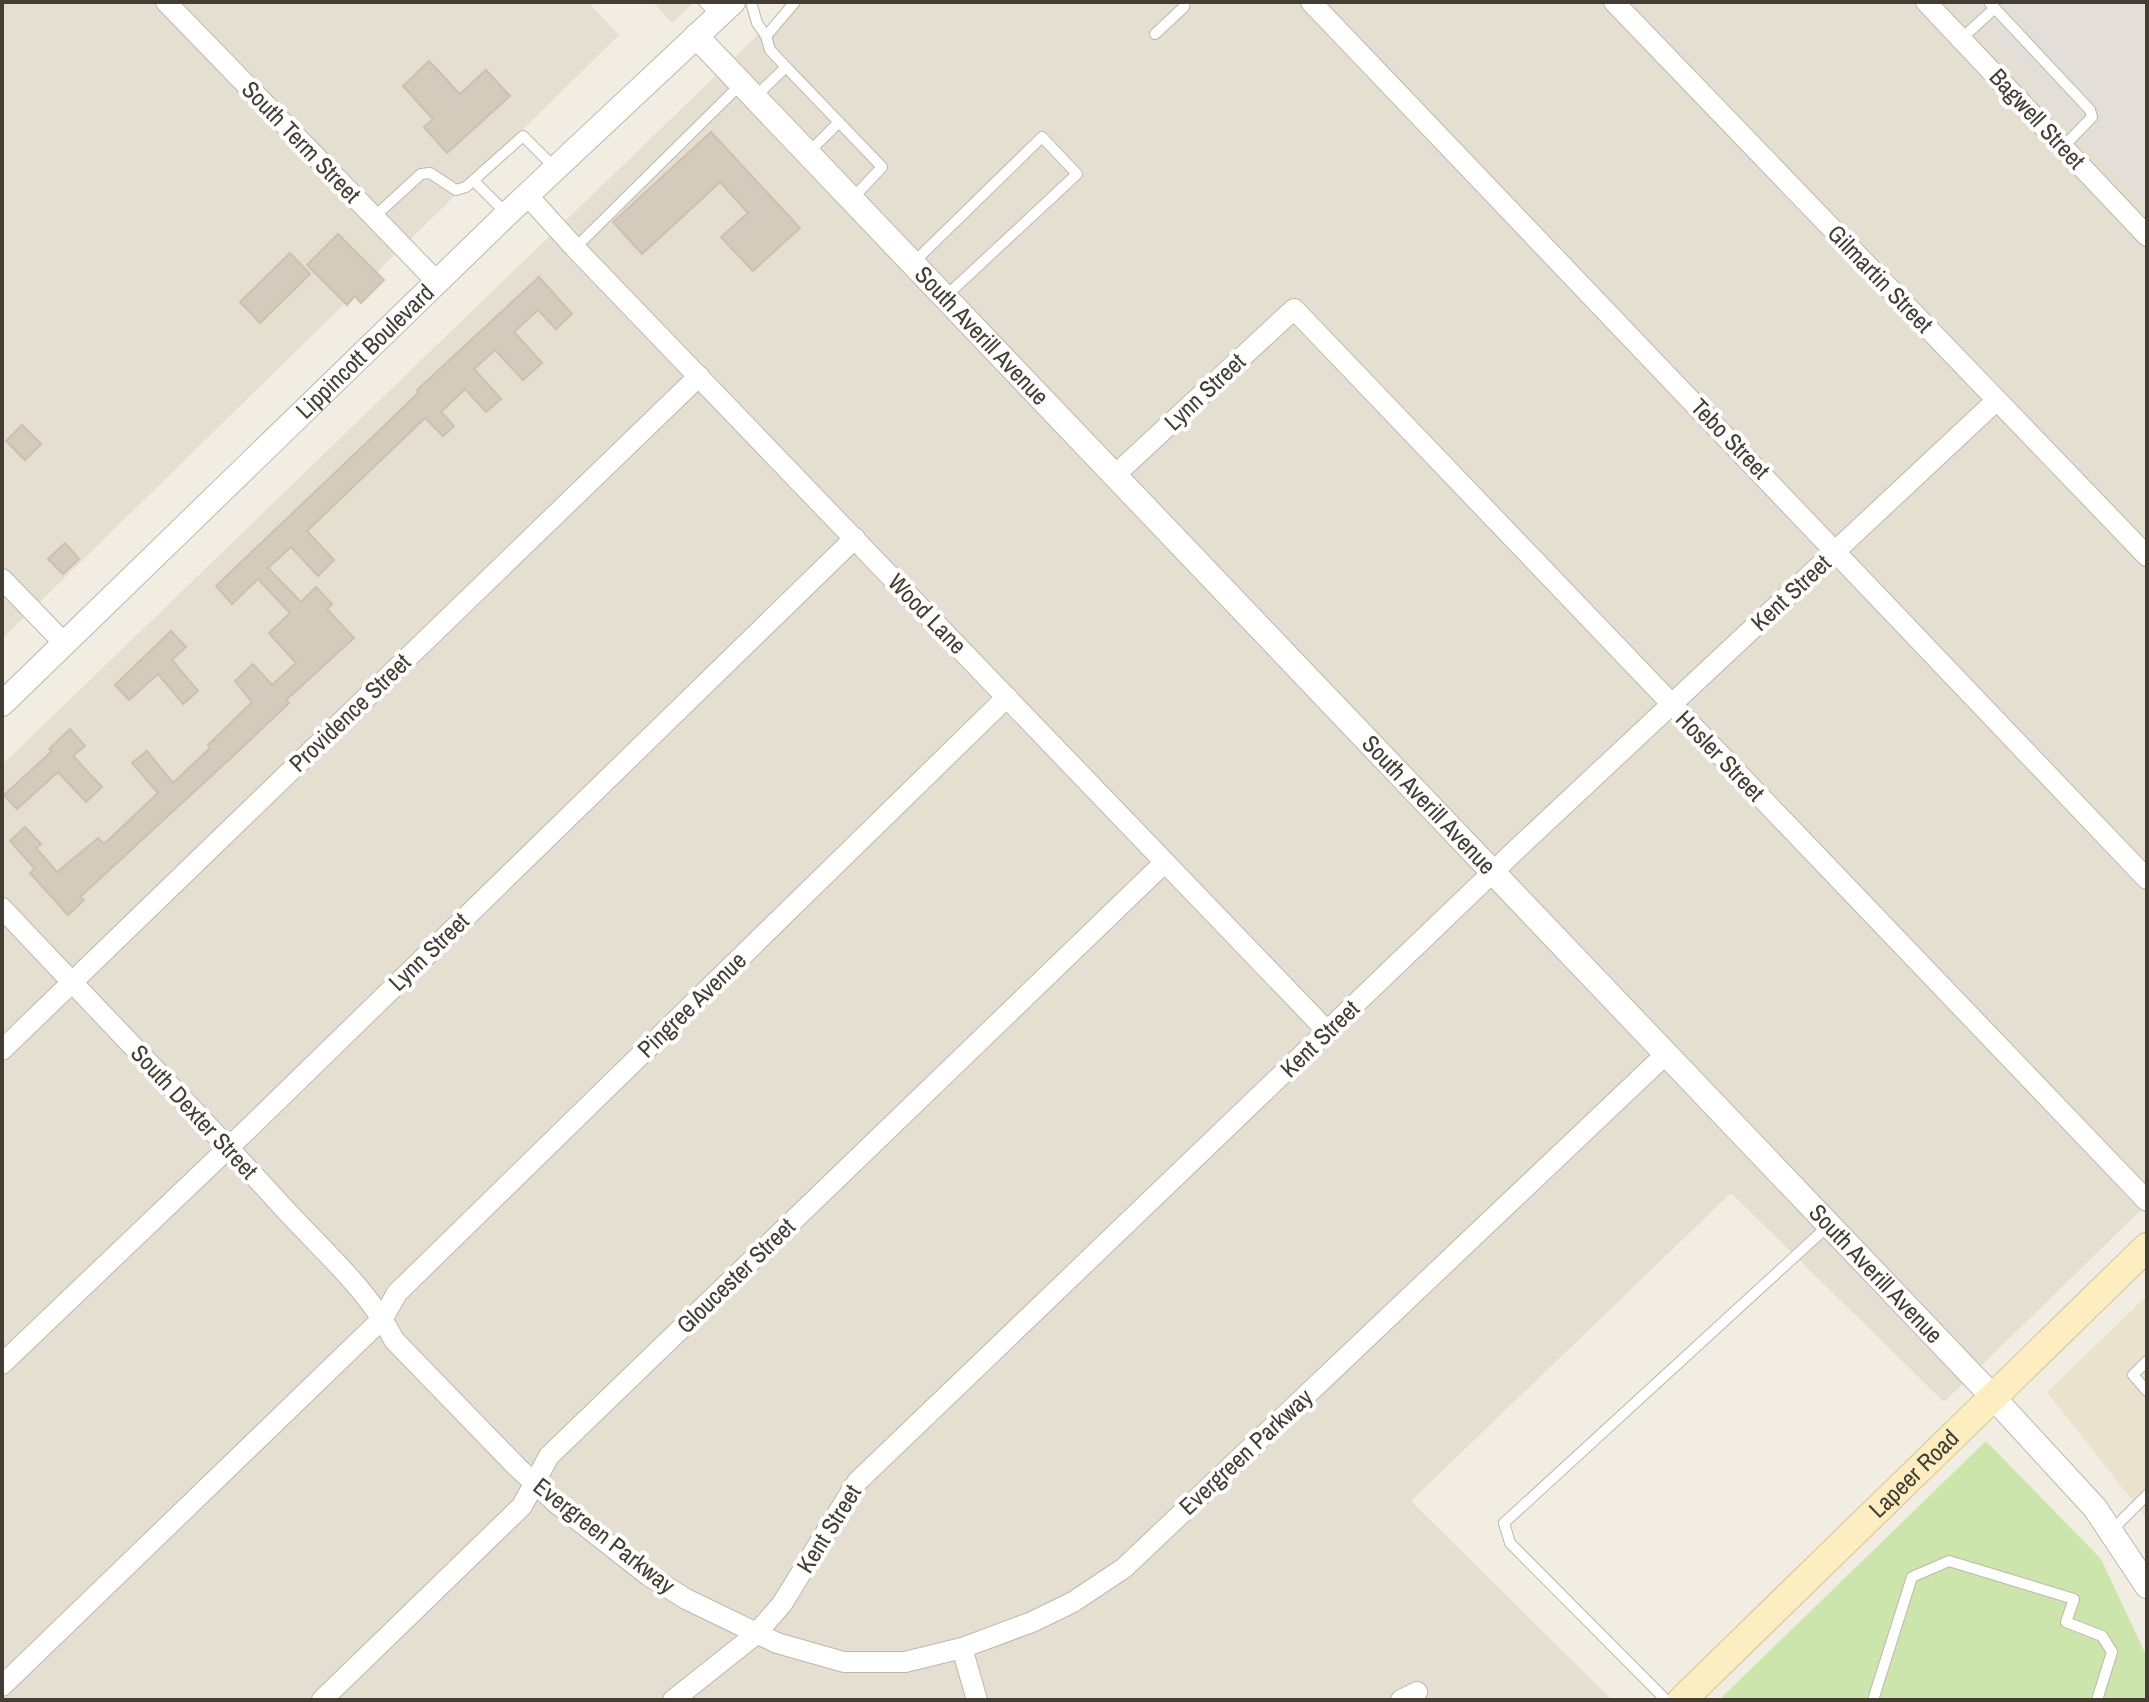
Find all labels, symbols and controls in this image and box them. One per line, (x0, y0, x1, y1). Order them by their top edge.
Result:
street label: Bagwell Street (1983, 61, 2093, 176)
street label: South Term Street (235, 73, 369, 210)
street label: Gilmartin Street (1821, 217, 1941, 340)
street label: South Averill Avenue (908, 258, 1056, 412)
street label: Lippincott Boulevard (288, 277, 440, 425)
street label: Lynn Street (1157, 345, 1252, 437)
street label: Tebo Street (1684, 391, 1778, 486)
street label: Kent Street (1743, 547, 1838, 638)
street label: Wood Lane (881, 566, 974, 661)
street label: Providence Street (282, 646, 417, 779)
street label: Hosler Street (1669, 703, 1772, 808)
street label: South Averill Avenue (1355, 728, 1503, 881)
street label: Lynn Street (381, 905, 476, 998)
street label: Pingree Avenue (630, 944, 753, 1064)
street label: Kent Street (1273, 992, 1366, 1084)
street label: South Dexter Street (124, 1037, 266, 1186)
street label: South Averill Avenue (1802, 1197, 1950, 1350)
street label: Gloucester Street (669, 1210, 802, 1340)
street label: Evergreen Parkway (1172, 1381, 1319, 1522)
street label: Lapeer Road (1861, 1422, 1965, 1524)
street label: Evergreen Parkway (527, 1470, 682, 1601)
street label: Kent Street (788, 1478, 868, 1579)

